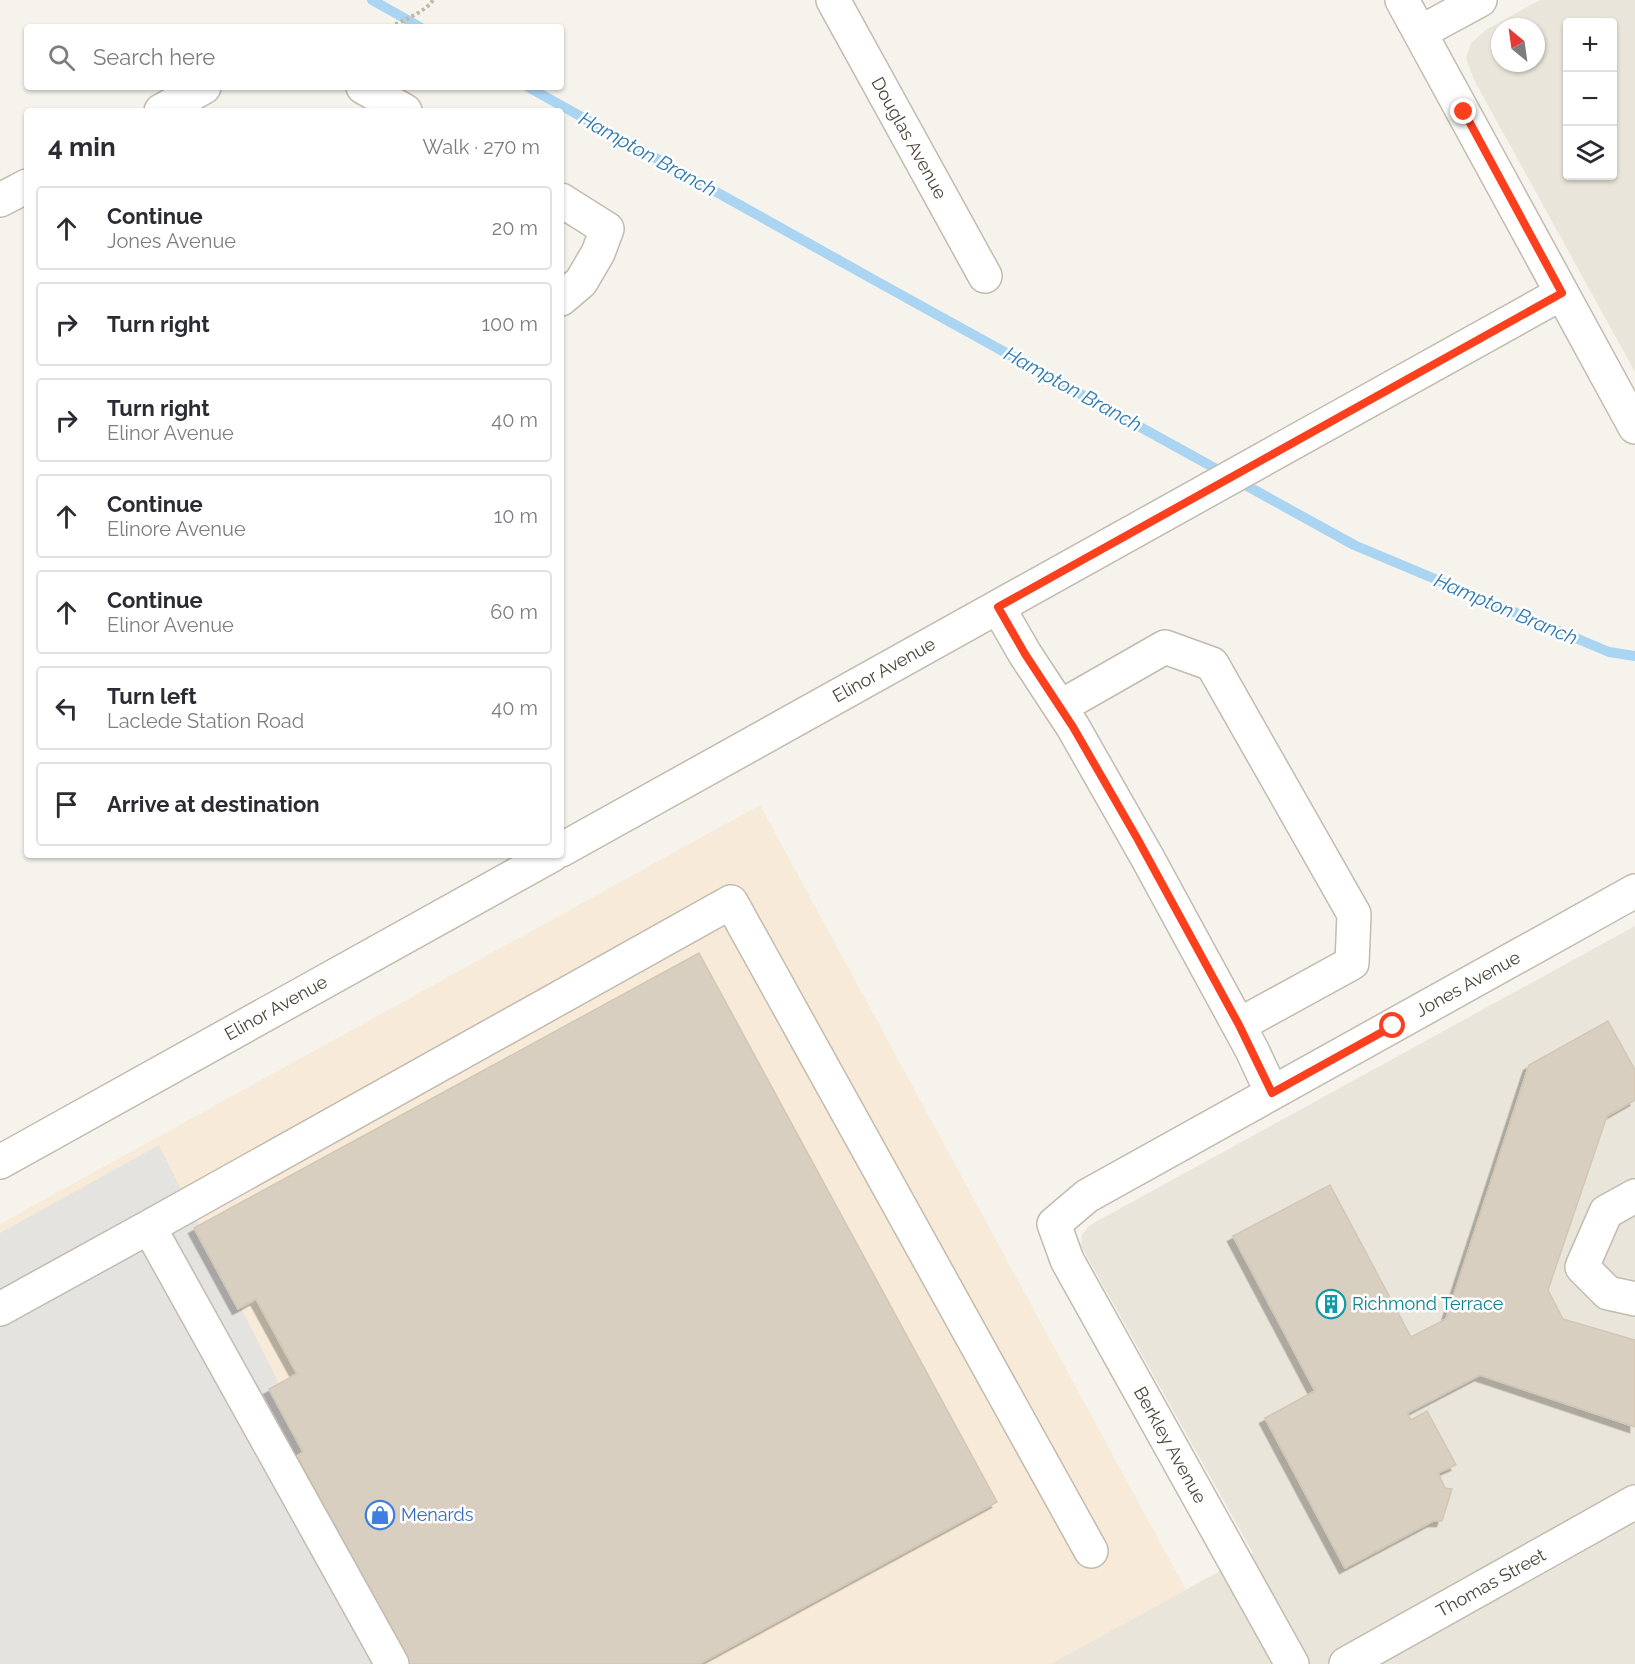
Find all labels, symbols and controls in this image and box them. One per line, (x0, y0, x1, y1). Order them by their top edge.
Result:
north arrow (1491, 18, 1545, 72)
map controls (1563, 18, 1617, 180)
button: + (1563, 18, 1617, 72)
search box (24, 24, 564, 90)
icon: search (45, 41, 78, 74)
text: Search here (93, 44, 215, 70)
button: − (1563, 72, 1617, 126)
street label: Douglas Avenue (867, 73, 952, 203)
route end (1450, 98, 1476, 124)
water label: Hampton Branch (575, 106, 721, 202)
button: layers (1563, 126, 1617, 180)
text: 4 min (48, 132, 116, 162)
text: Walk · 270 m (422, 135, 540, 159)
text: Continue (107, 203, 203, 229)
icon: ahead (50, 212, 83, 245)
text: 20 m (492, 216, 538, 240)
text: Jones Avenue (107, 229, 236, 253)
icon: right (50, 308, 83, 341)
text: Turn right (107, 311, 210, 337)
text: 100 m (481, 312, 538, 336)
water label: Hampton Branch (1000, 341, 1146, 437)
text: Turn right (107, 395, 210, 421)
icon: right (50, 404, 83, 437)
text: 40 m (491, 408, 538, 432)
text: Elinor Avenue (107, 421, 234, 445)
text: Continue (107, 491, 203, 517)
icon: ahead (50, 500, 83, 533)
text: 10 m (494, 504, 538, 528)
text: Elinore Avenue (107, 517, 246, 541)
water label: Hampton Branch (1431, 568, 1581, 650)
text: Continue (107, 587, 203, 613)
icon: ahead (50, 596, 83, 629)
text: 60 m (490, 600, 538, 624)
text: Elinor Avenue (107, 613, 234, 637)
street label: Elinor Avenue (829, 633, 939, 706)
text: Turn left (107, 683, 197, 709)
icon: left (50, 692, 83, 725)
text: 40 m (491, 696, 538, 720)
text: Laclede Station Road (107, 709, 304, 733)
icon: arrive (50, 788, 83, 821)
text: Arrive at destination (107, 791, 320, 817)
street label: Jones Avenue (1412, 946, 1524, 1021)
street label: Elinor Avenue (221, 971, 331, 1044)
route start (1379, 1012, 1405, 1038)
building icon: Richmond Terrace (1315, 1288, 1347, 1320)
place label: Richmond Terrace (1352, 1293, 1504, 1314)
street label: Berkley Avenue (1130, 1383, 1211, 1507)
shop icon: Menards (364, 1499, 396, 1531)
place label: Menards (401, 1504, 474, 1525)
street label: Thomas Street (1432, 1544, 1549, 1621)

